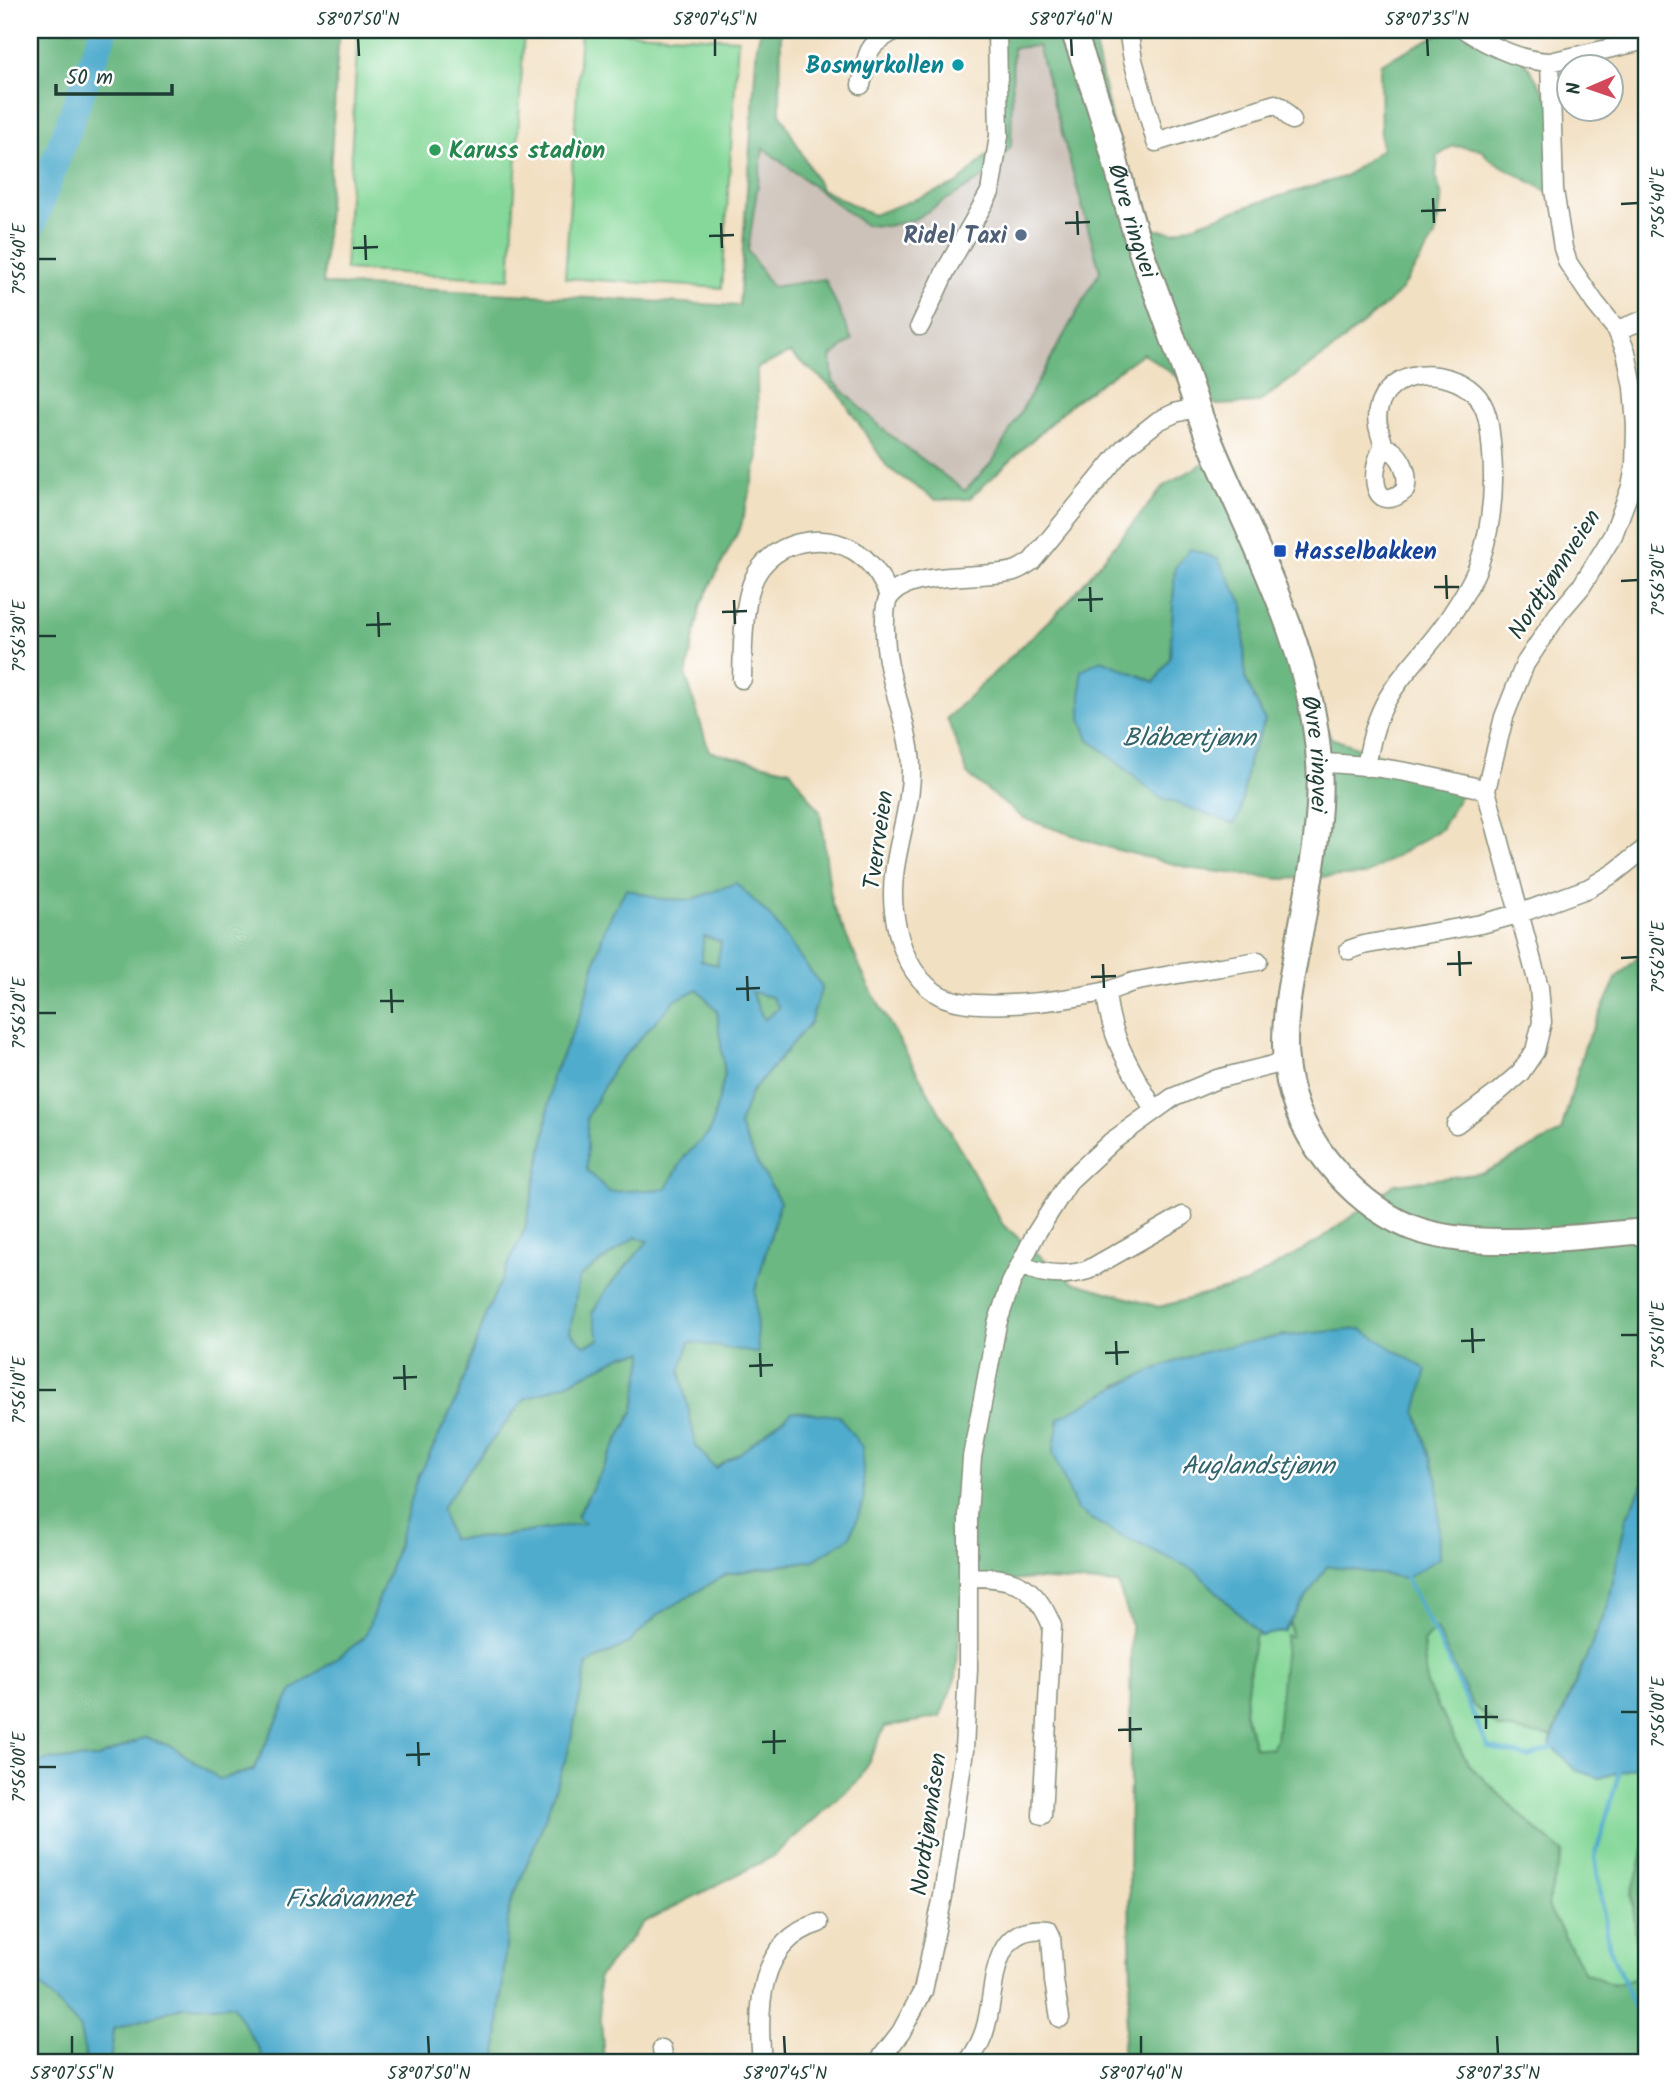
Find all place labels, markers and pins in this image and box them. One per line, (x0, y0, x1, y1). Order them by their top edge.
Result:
place label: Bosmyrkollen (805, 47, 944, 86)
marker: Bosmyrkollen (950, 57, 966, 73)
place label: Karuss stadion (449, 132, 605, 171)
marker: Karuss stadion (427, 142, 443, 158)
place label: Ridel Taxi (903, 217, 1008, 256)
marker: Ridel Taxi (1013, 227, 1029, 243)
place label: Hasselbakken (1294, 533, 1437, 572)
marker: Hasselbakken (1272, 543, 1288, 559)

